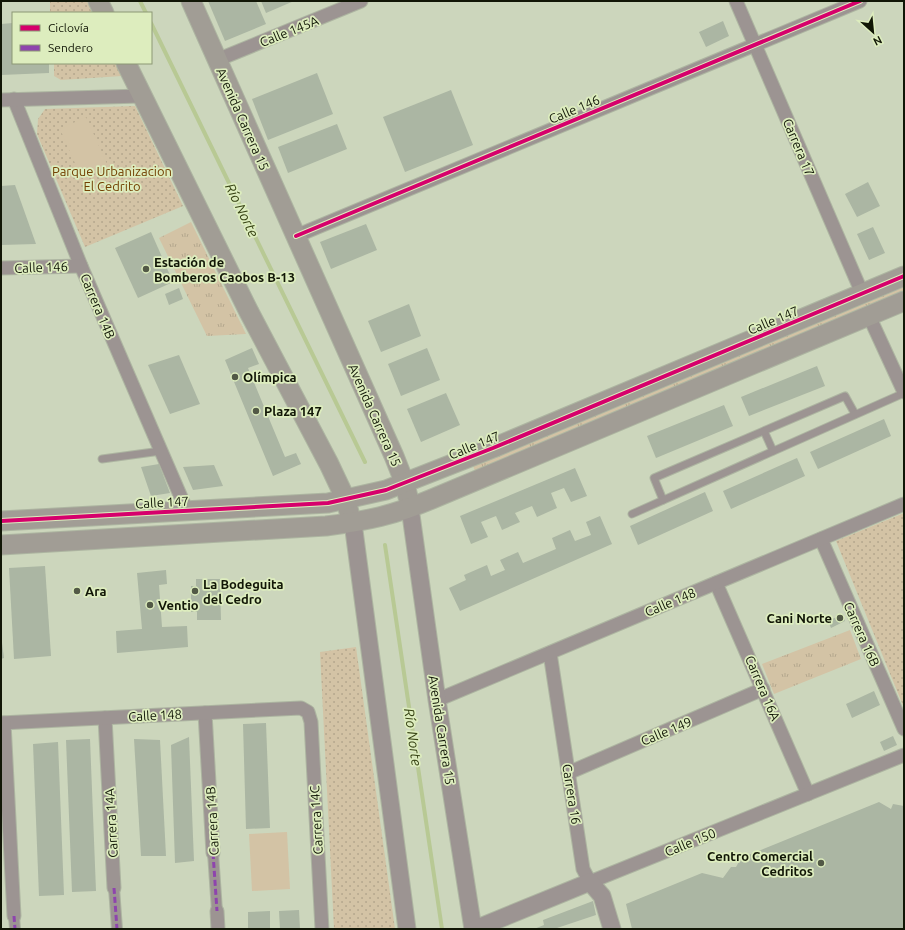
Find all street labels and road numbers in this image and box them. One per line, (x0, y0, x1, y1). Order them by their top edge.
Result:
street label: Calle 145A (258, 13, 321, 49)
street label: Avenida Carrera 15 (214, 66, 272, 172)
street label: Calle 146 (547, 92, 601, 126)
street label: Carrera 17 (781, 116, 817, 178)
street label: Calle 146 (14, 259, 68, 275)
street label: Carrera 14B (78, 271, 118, 341)
street label: Calle 147 (746, 303, 800, 337)
street label: Avenida Carrera 15 (346, 362, 404, 468)
street label: Calle 147 (447, 428, 501, 462)
street label: Calle 147 (135, 494, 189, 510)
street label: Calle 148 (643, 585, 697, 619)
street label: Carrera 16B (842, 600, 882, 668)
street label: Carrera 16A (743, 653, 783, 723)
street label: Avenida Carrera 15 (426, 674, 458, 786)
street label: Calle 148 (128, 707, 182, 723)
street label: Calle 149 (639, 714, 693, 748)
street label: Carrera 16 (560, 763, 584, 825)
street label: Carrera 14C (307, 785, 325, 855)
street label: Carrera 14B (203, 786, 221, 856)
street label: Carrera 14A (102, 787, 120, 858)
street label: Calle 150 (663, 825, 717, 859)

